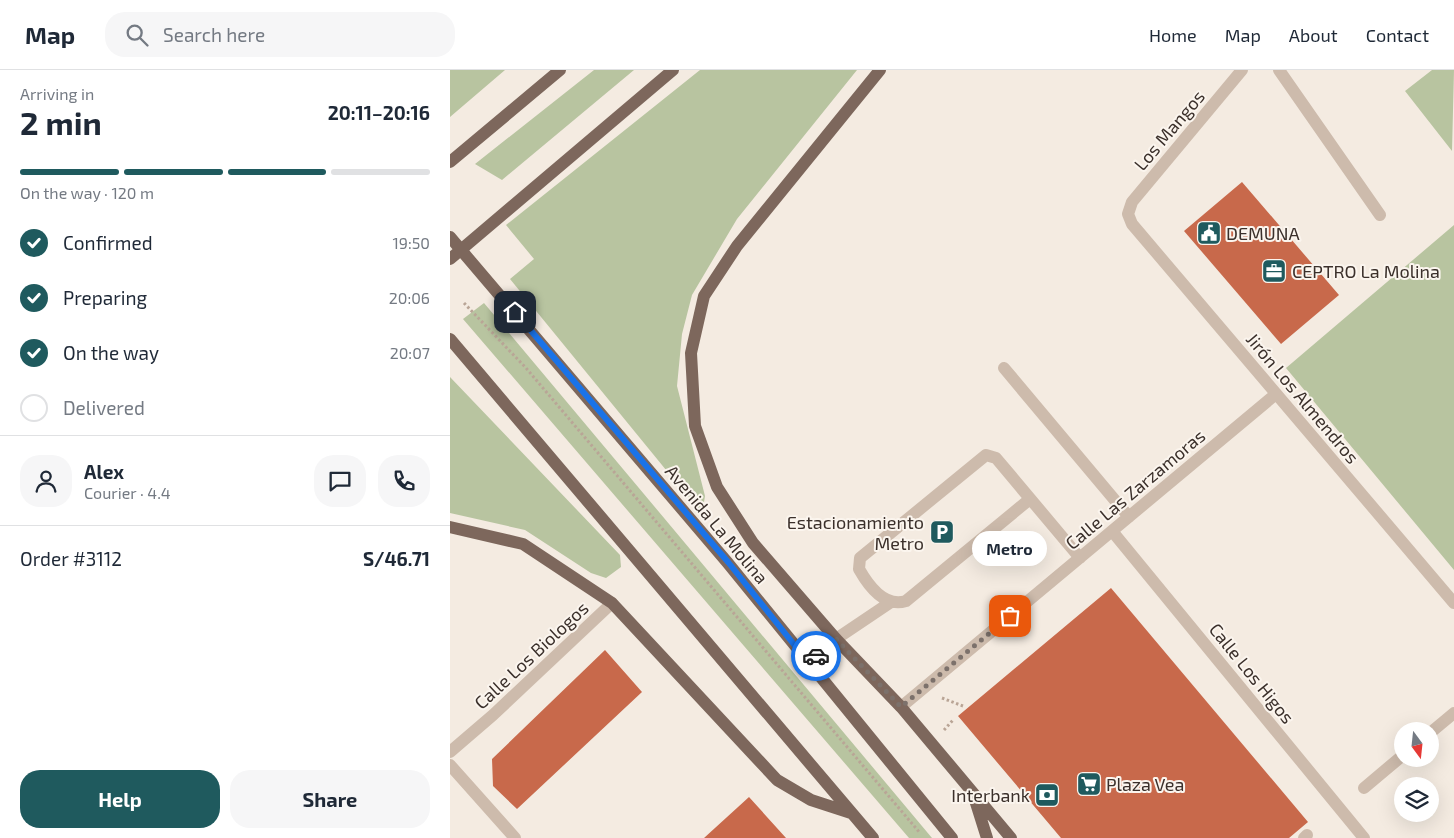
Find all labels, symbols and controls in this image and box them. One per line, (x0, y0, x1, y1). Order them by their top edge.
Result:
search box (105, 12, 455, 57)
text: Map (25, 20, 75, 49)
icon: search (123, 21, 151, 49)
text: Search here (163, 23, 265, 46)
text: Home (1149, 24, 1197, 46)
text: Map (1225, 24, 1261, 46)
text: About (1289, 24, 1338, 46)
text: Contact (1366, 24, 1429, 46)
text: Arriving in (20, 84, 94, 103)
street label: Los Mangos (1129, 85, 1209, 175)
text: 20:11–20:16 (328, 101, 430, 124)
text: 2 min (20, 103, 102, 141)
text: On the way · 120 m (20, 183, 154, 202)
public building icon: DEMUNA (1196, 220, 1222, 246)
place label: DEMUNA (1226, 222, 1300, 244)
icon: check (20, 229, 48, 257)
text: Confirmed (63, 231, 153, 254)
text: 19:50 (392, 233, 430, 252)
office icon: CEPTRO La Molina (1261, 258, 1287, 284)
place label: CEPTRO La Molina (1292, 260, 1440, 282)
icon: check (20, 284, 48, 312)
text: Preparing (63, 286, 147, 309)
text: 20:06 (389, 288, 430, 307)
pin (494, 291, 536, 333)
icon: home (501, 298, 529, 326)
street label: Jirón Los Almendros (1242, 328, 1364, 468)
icon: check (20, 339, 48, 367)
text: On the way (63, 341, 159, 364)
text: 20:07 (390, 343, 430, 362)
text: Delivered (63, 396, 145, 419)
street label: Calle Las Zarzamoras (1061, 424, 1209, 554)
button: person (20, 455, 72, 507)
button: chat (314, 455, 366, 507)
button: phone (378, 455, 430, 507)
text: Alex (84, 460, 124, 483)
street label: Avenida La Molina (661, 460, 773, 588)
text: Courier · 4.4 (84, 483, 171, 502)
place label: Estacionamiento Metro (787, 511, 924, 554)
parking icon: Estacionamiento Metro (929, 519, 955, 545)
callout: Metro (972, 531, 1048, 566)
text: Metro (986, 539, 1033, 558)
text: Order #3112 (20, 547, 122, 570)
text: S/46.71 (363, 547, 430, 570)
pin (989, 595, 1031, 637)
street label: Calle Los Biologos (469, 597, 593, 713)
icon: bag (996, 602, 1024, 630)
street label: Calle Los Higos (1205, 618, 1299, 728)
courier (791, 631, 841, 681)
icon: car (802, 642, 830, 670)
north arrow (1394, 722, 1439, 768)
map controls (1394, 722, 1439, 822)
button: Help (20, 770, 220, 828)
button: Share (230, 770, 430, 828)
supermarket icon: Plaza Vea (1076, 771, 1102, 797)
place label: Plaza Vea (1106, 773, 1184, 795)
button: layers (1394, 777, 1439, 822)
bank icon: Interbank (1034, 782, 1060, 808)
place label: Interbank (951, 784, 1030, 806)

